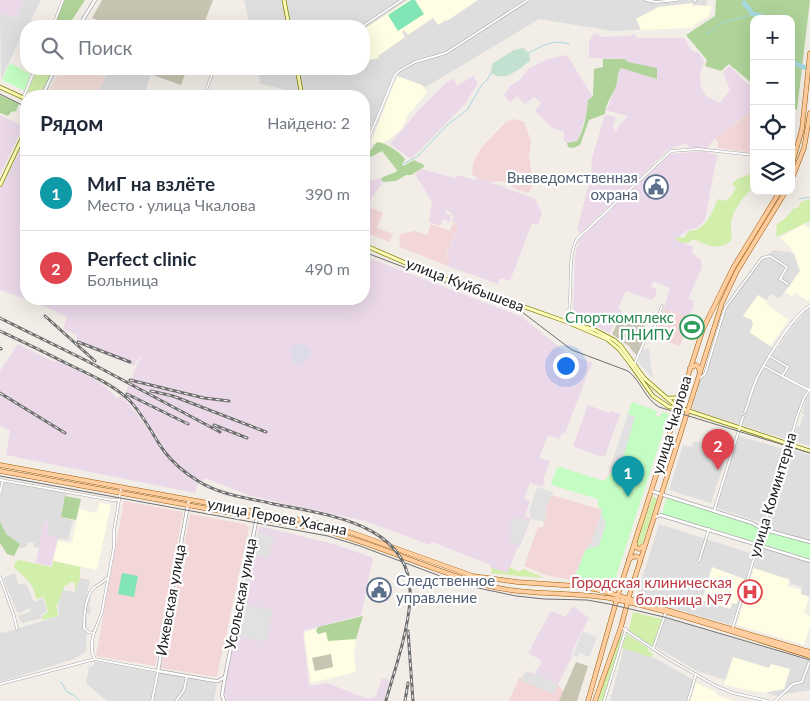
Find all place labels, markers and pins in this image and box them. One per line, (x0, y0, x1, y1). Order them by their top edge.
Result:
place label: Вневедомственная охрана (507, 168, 638, 203)
public building icon: Вневедомственная охрана (643, 174, 669, 200)
place label: Спорткомплекс ПНИПУ (565, 308, 675, 343)
sports icon: Спорткомплекс ПНИПУ (679, 314, 705, 340)
pin: 2 (702, 429, 734, 470)
pin: 1 (612, 456, 644, 497)
place label: Следственное управление (396, 571, 495, 606)
place label: Городская клиническая больница №7 (571, 573, 732, 608)
public building icon: Следственное управление (366, 577, 392, 603)
hospital icon: Городская клиническая больница №7 (737, 579, 763, 605)

